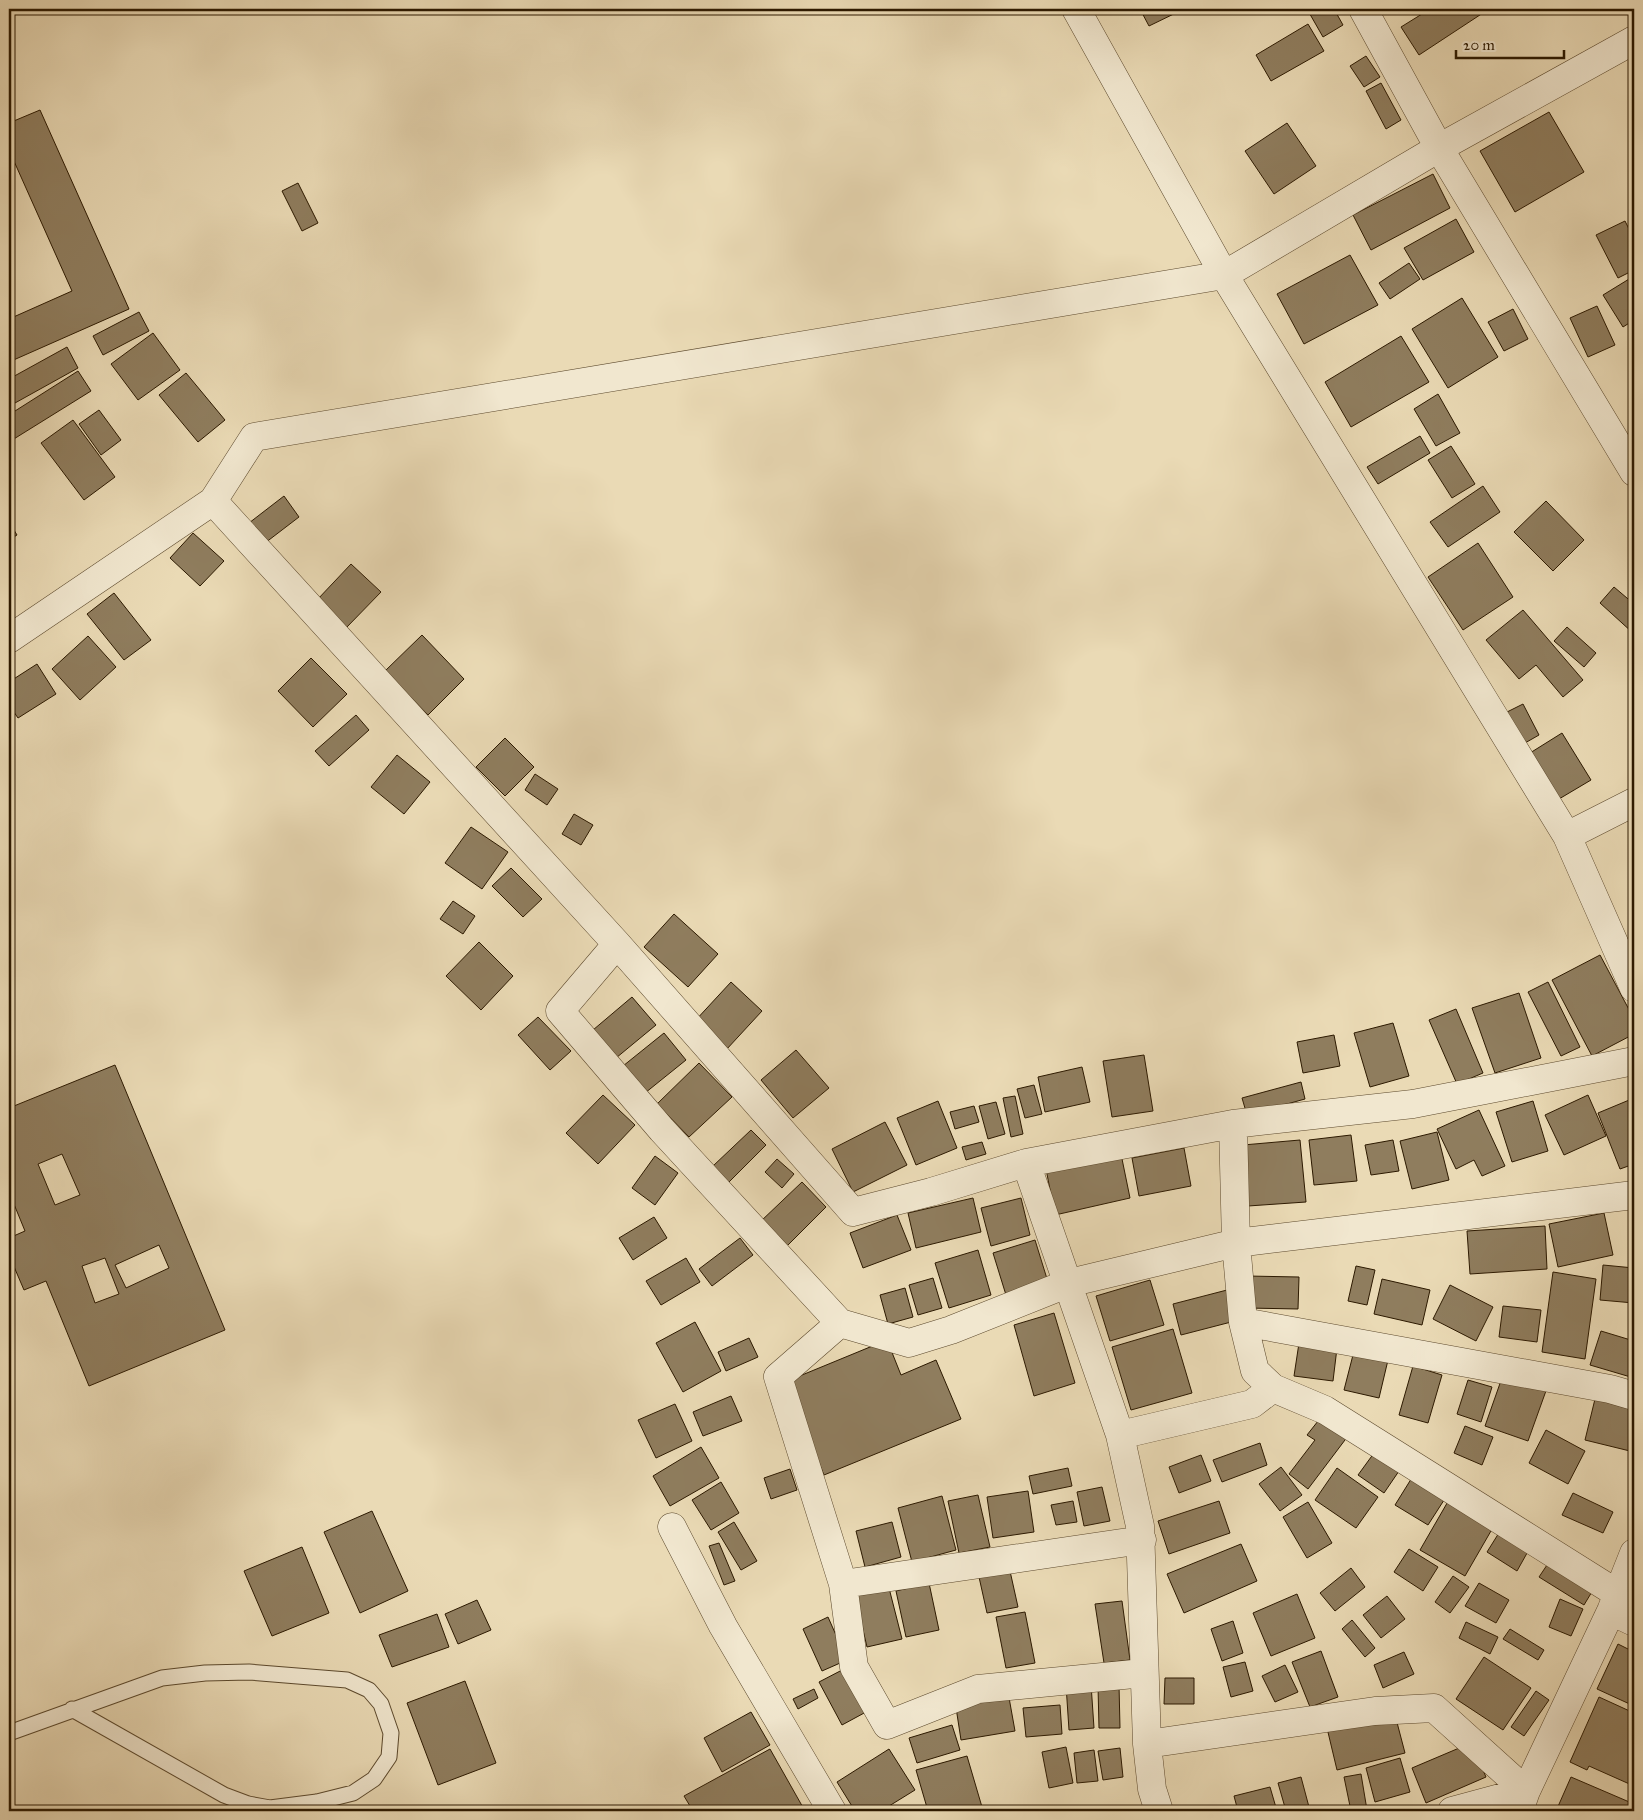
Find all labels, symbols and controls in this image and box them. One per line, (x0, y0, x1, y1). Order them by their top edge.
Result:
scale bar (1456, 28, 1563, 60)
text: 20 m (1463, 36, 1495, 54)

